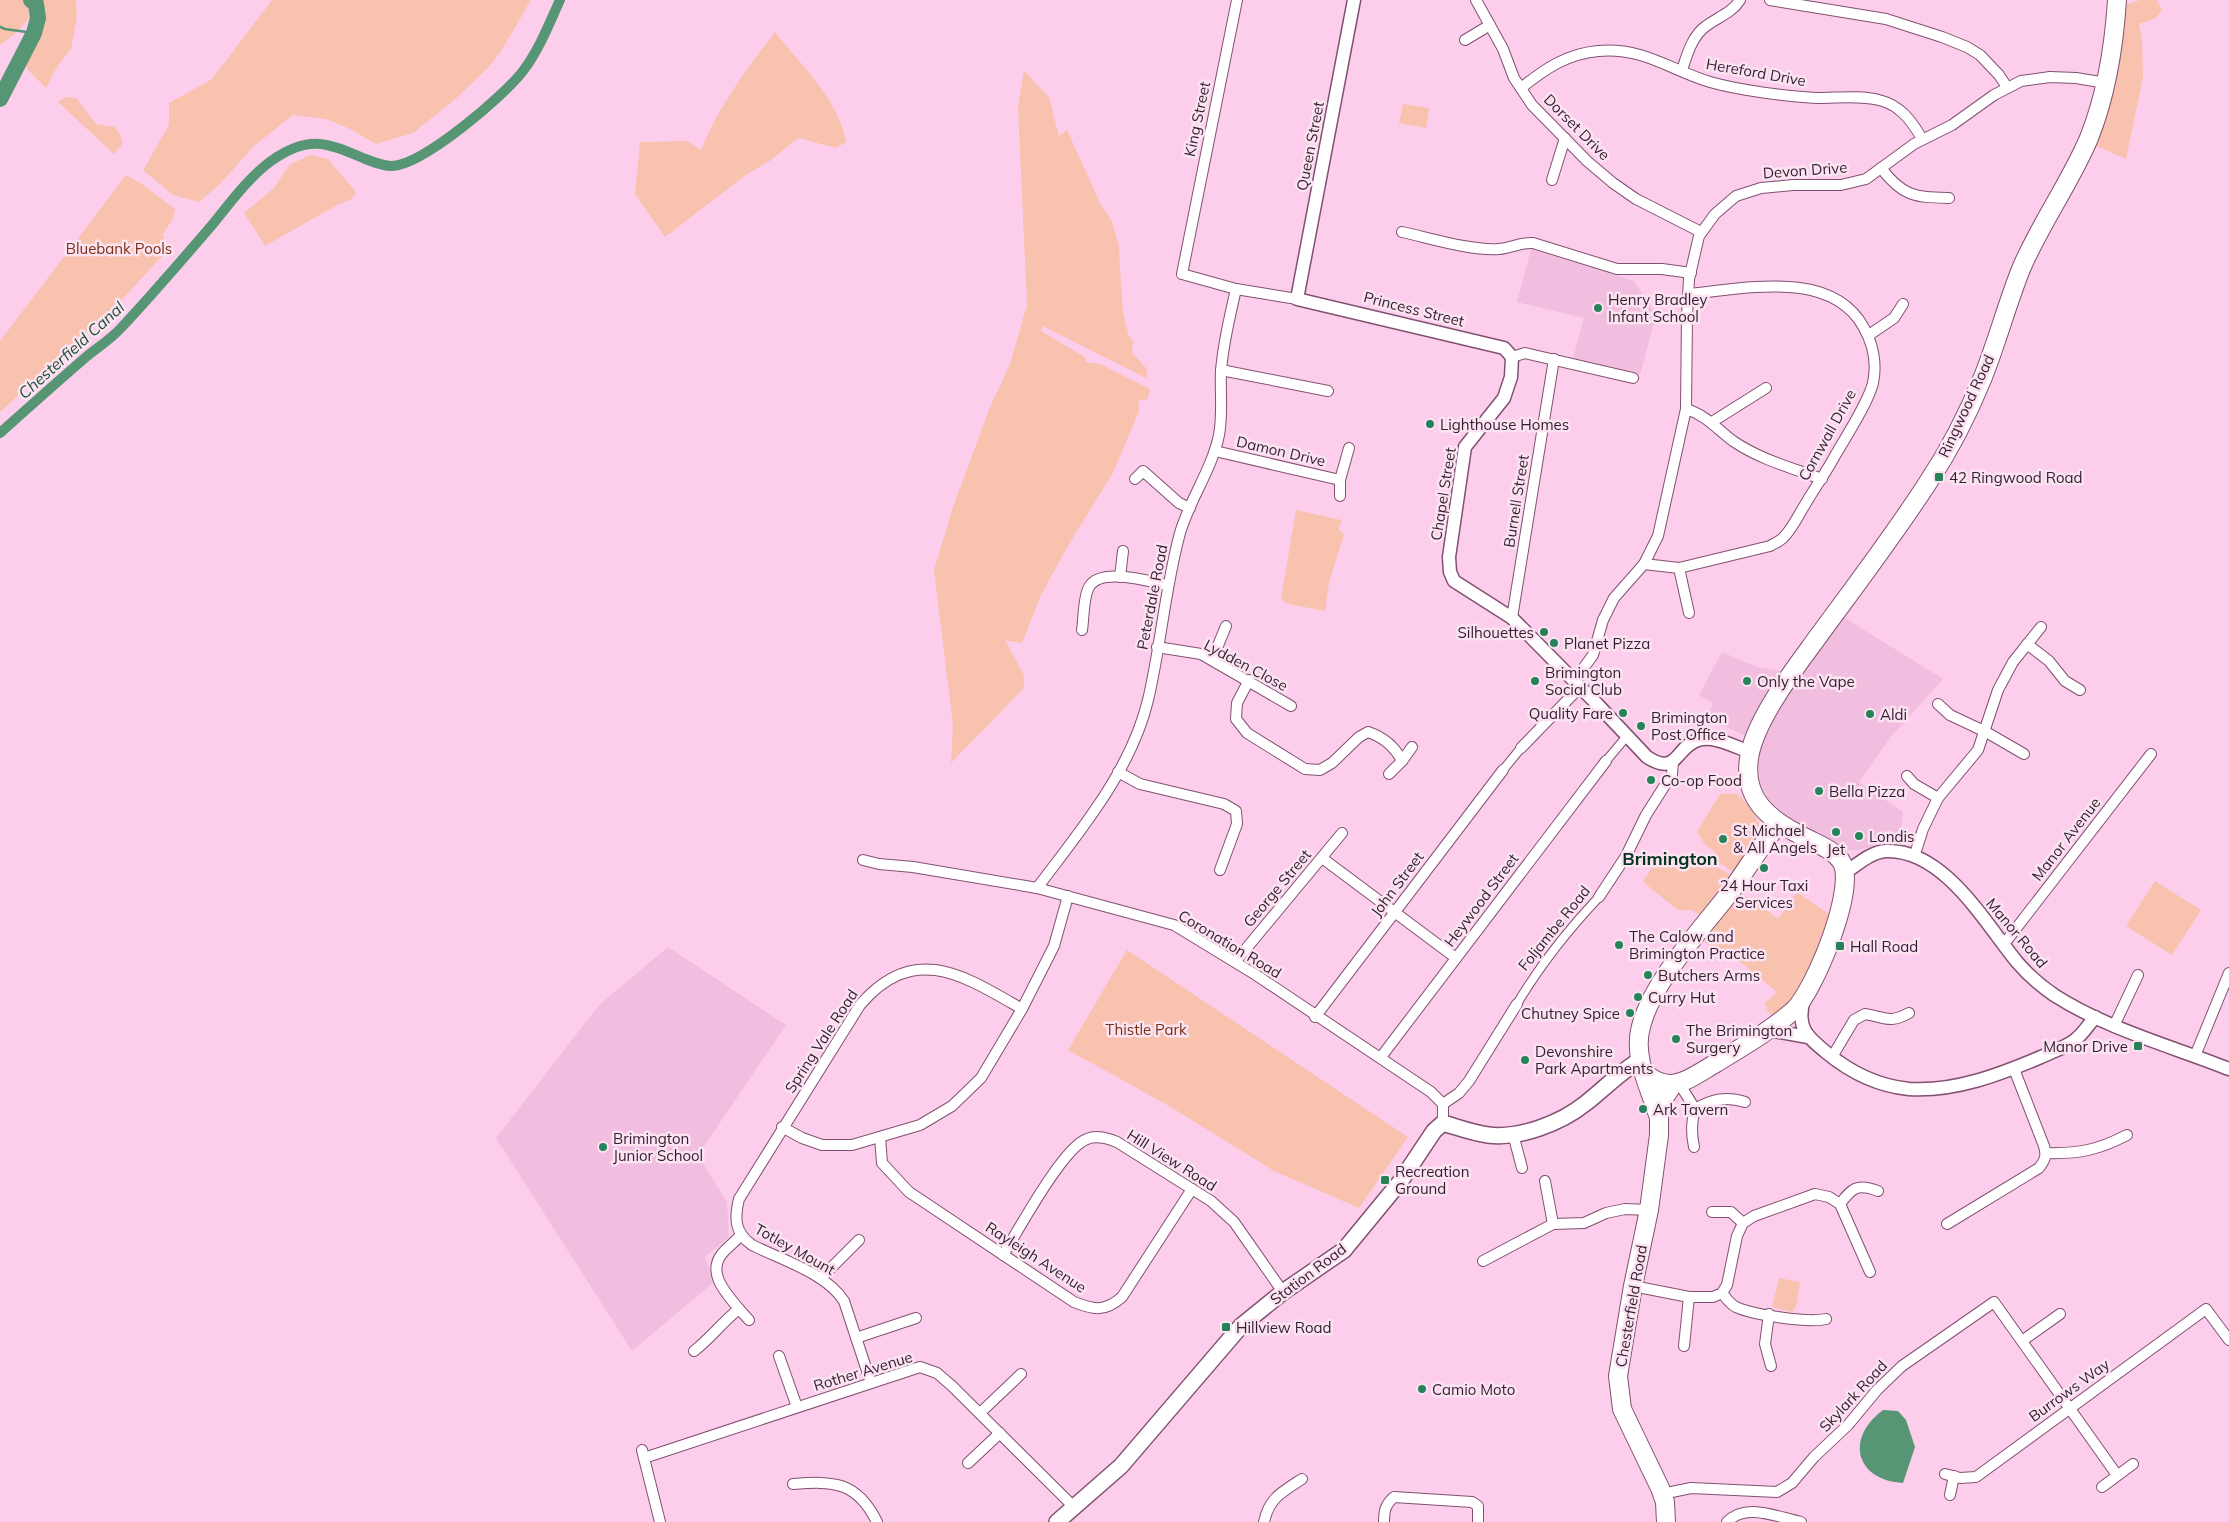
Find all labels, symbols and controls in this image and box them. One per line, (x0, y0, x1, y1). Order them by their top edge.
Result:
street label: Hereford Drive (1705, 54, 1807, 90)
street label: King Street (1180, 80, 1214, 158)
street label: Dorset Drive (1540, 90, 1614, 164)
street label: Queen Street (1292, 100, 1328, 192)
street label: Devon Drive (1762, 158, 1848, 182)
park label: Bluebank Pools (66, 239, 172, 258)
street label: Princess Street (1362, 287, 1466, 331)
place label: Henry Bradley Infant School (1608, 290, 1707, 326)
water label: Chesterfield Canal (14, 297, 128, 403)
marker: Henry Bradley Infant School (1592, 302, 1604, 314)
street label: Ringwood Road (1934, 351, 1998, 461)
street label: Cornwall Drive (1794, 386, 1860, 484)
place label: Lighthouse Homes (1440, 415, 1569, 434)
marker: Lighthouse Homes (1424, 418, 1436, 430)
street label: Damon Drive (1235, 432, 1327, 470)
street label: Chapel Street (1426, 446, 1460, 542)
street label: Burnell Street (1499, 453, 1533, 549)
place label: 42 Ringwood Road (1949, 468, 2082, 487)
marker: 42 Ringwood Road (1933, 471, 1945, 483)
street label: Peterdale Road (1132, 543, 1172, 651)
place label: Silhouettes (1458, 623, 1534, 642)
marker: Silhouettes (1538, 626, 1550, 638)
place label: Planet Pizza (1564, 634, 1650, 653)
street label: Lydden Close (1201, 635, 1291, 695)
marker: Planet Pizza (1548, 637, 1560, 649)
place label: Brimington Social Club (1545, 663, 1622, 699)
place label: Only the Vape (1757, 672, 1855, 691)
marker: Brimington Social Club (1529, 675, 1541, 687)
marker: Only the Vape (1741, 675, 1753, 687)
place label: Quality Fare (1529, 704, 1613, 723)
place label: Aldi (1880, 705, 1907, 724)
marker: Quality Fare (1617, 707, 1629, 719)
place label: Brimington Post Office (1651, 708, 1727, 744)
marker: Aldi (1864, 708, 1876, 720)
marker: Brimington Post Office (1635, 720, 1647, 732)
place label: Co-op Food (1661, 771, 1742, 790)
marker: Co-op Food (1645, 774, 1657, 786)
place label: Bella Pizza (1829, 782, 1905, 801)
marker: Bella Pizza (1813, 785, 1825, 797)
street label: Manor Avenue (2027, 793, 2105, 885)
place label: St Michael & All Angels (1733, 821, 1817, 857)
marker: Jet (1830, 826, 1842, 838)
place label: Londis (1869, 827, 1914, 846)
marker: Londis (1853, 830, 1865, 842)
marker: St Michael & All Angels (1717, 833, 1729, 845)
place label: Jet (1827, 840, 1845, 859)
street label: George Street (1239, 845, 1315, 931)
district label: Brimington (1622, 847, 1718, 870)
street label: John Street (1366, 848, 1428, 920)
street label: Heywood Street (1440, 849, 1522, 951)
marker: 24 Hour Taxi Services (1758, 862, 1770, 874)
place label: 24 Hour Taxi Services (1720, 876, 1808, 912)
street label: Foljambe Road (1514, 882, 1594, 974)
street label: Manor Road (1982, 894, 2052, 972)
street label: Coronation Road (1175, 906, 1285, 982)
place label: The Calow and Brimington Practice (1629, 927, 1765, 963)
place label: Hall Road (1850, 937, 1918, 956)
marker: The Calow and Brimington Practice (1613, 939, 1625, 951)
marker: Hall Road (1834, 940, 1846, 952)
place label: Butchers Arms (1658, 966, 1760, 985)
marker: Butchers Arms (1642, 969, 1654, 981)
street label: Spring Vale Road (780, 985, 862, 1097)
place label: Curry Hut (1648, 988, 1715, 1007)
marker: Curry Hut (1632, 991, 1644, 1003)
place label: Chutney Spice (1521, 1004, 1620, 1023)
marker: Chutney Spice (1624, 1007, 1636, 1019)
park label: Thistle Park (1105, 1020, 1187, 1039)
place label: The Brimington Surgery (1686, 1021, 1792, 1057)
marker: The Brimington Surgery (1670, 1033, 1682, 1045)
place label: Manor Drive (2043, 1037, 2128, 1056)
marker: Manor Drive (2132, 1040, 2144, 1052)
place label: Devonshire Park Apartments (1535, 1042, 1653, 1078)
marker: Devonshire Park Apartments (1519, 1054, 1531, 1066)
place label: Ark Tavern (1653, 1100, 1728, 1119)
marker: Ark Tavern (1637, 1103, 1649, 1115)
street label: Hill View Road (1124, 1125, 1220, 1195)
place label: Brimington Junior School (613, 1129, 703, 1165)
marker: Brimington Junior School (597, 1141, 609, 1153)
place label: Recreation Ground (1395, 1162, 1469, 1198)
marker: Recreation Ground (1379, 1174, 1391, 1186)
street label: Rayleigh Avenue (982, 1217, 1090, 1297)
street label: Totley Mount (751, 1219, 839, 1279)
street label: Station Road (1266, 1239, 1350, 1309)
street label: Chesterfield Road (1611, 1243, 1651, 1369)
place label: Hillview Road (1236, 1318, 1332, 1337)
marker: Hillview Road (1220, 1321, 1232, 1333)
street label: Rother Avenue (811, 1347, 915, 1395)
street label: Burrows Way (2025, 1354, 2113, 1426)
street label: Skylark Road (1815, 1356, 1891, 1436)
place label: Camio Moto (1432, 1380, 1515, 1399)
marker: Camio Moto (1416, 1383, 1428, 1395)

